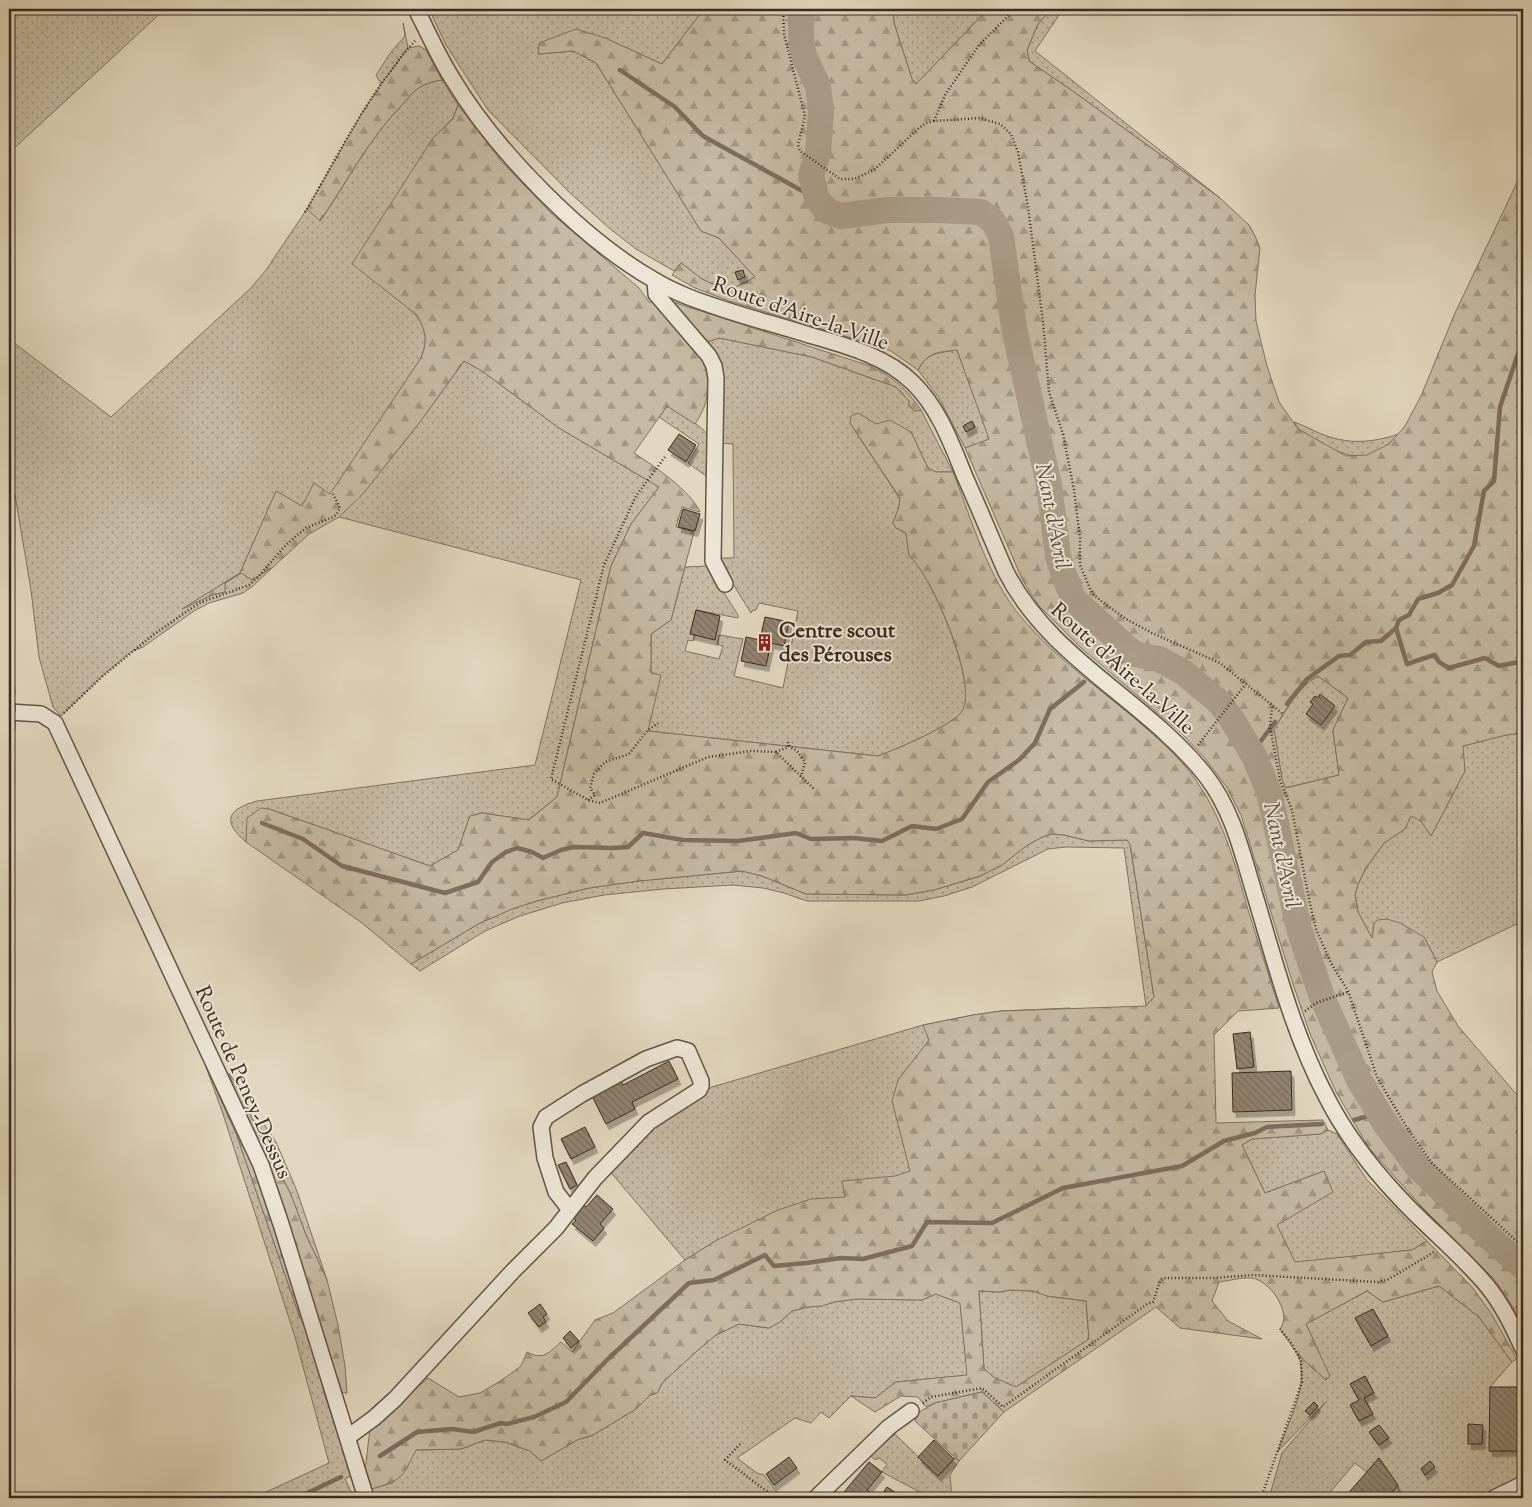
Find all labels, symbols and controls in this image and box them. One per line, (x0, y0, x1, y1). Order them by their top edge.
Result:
street label: Route d'Aire-la-Ville (708, 271, 893, 359)
water label: Nant d'Avril (1025, 461, 1077, 573)
street label: Route d'Aire-la-Ville (1043, 597, 1200, 742)
place label: Centre scout des Pérouses (779, 617, 896, 671)
building icon: Centre scout des Pérouses (755, 632, 775, 652)
water label: Nant d'Avril (1253, 800, 1307, 912)
street label: Route de Peney-Dessus (186, 982, 298, 1184)

